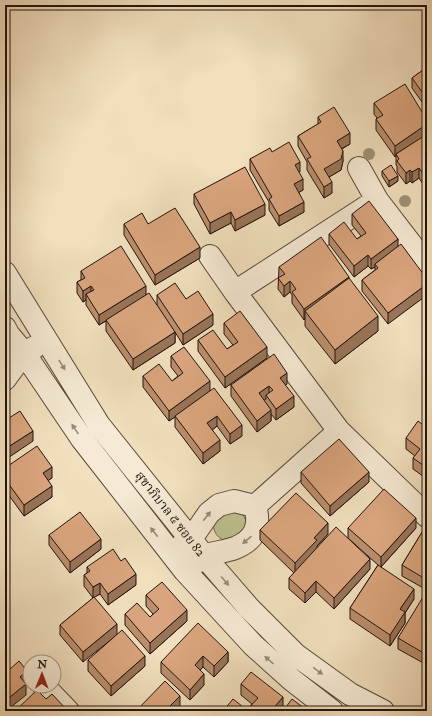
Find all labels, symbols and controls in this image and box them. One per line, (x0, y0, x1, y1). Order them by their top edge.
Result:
one-way arrow (59, 359, 66, 371)
one-way arrow (71, 424, 79, 435)
street label: สุขาภิบาล ๕ ซอย 82 (132, 468, 209, 560)
one-way arrow (203, 511, 212, 521)
one-way arrow (150, 527, 159, 538)
one-way arrow (242, 536, 253, 545)
one-way arrow (220, 575, 229, 586)
north arrow (22, 654, 62, 694)
one-way arrow (265, 656, 274, 665)
text: N (36, 658, 48, 671)
one-way arrow (312, 667, 323, 675)

